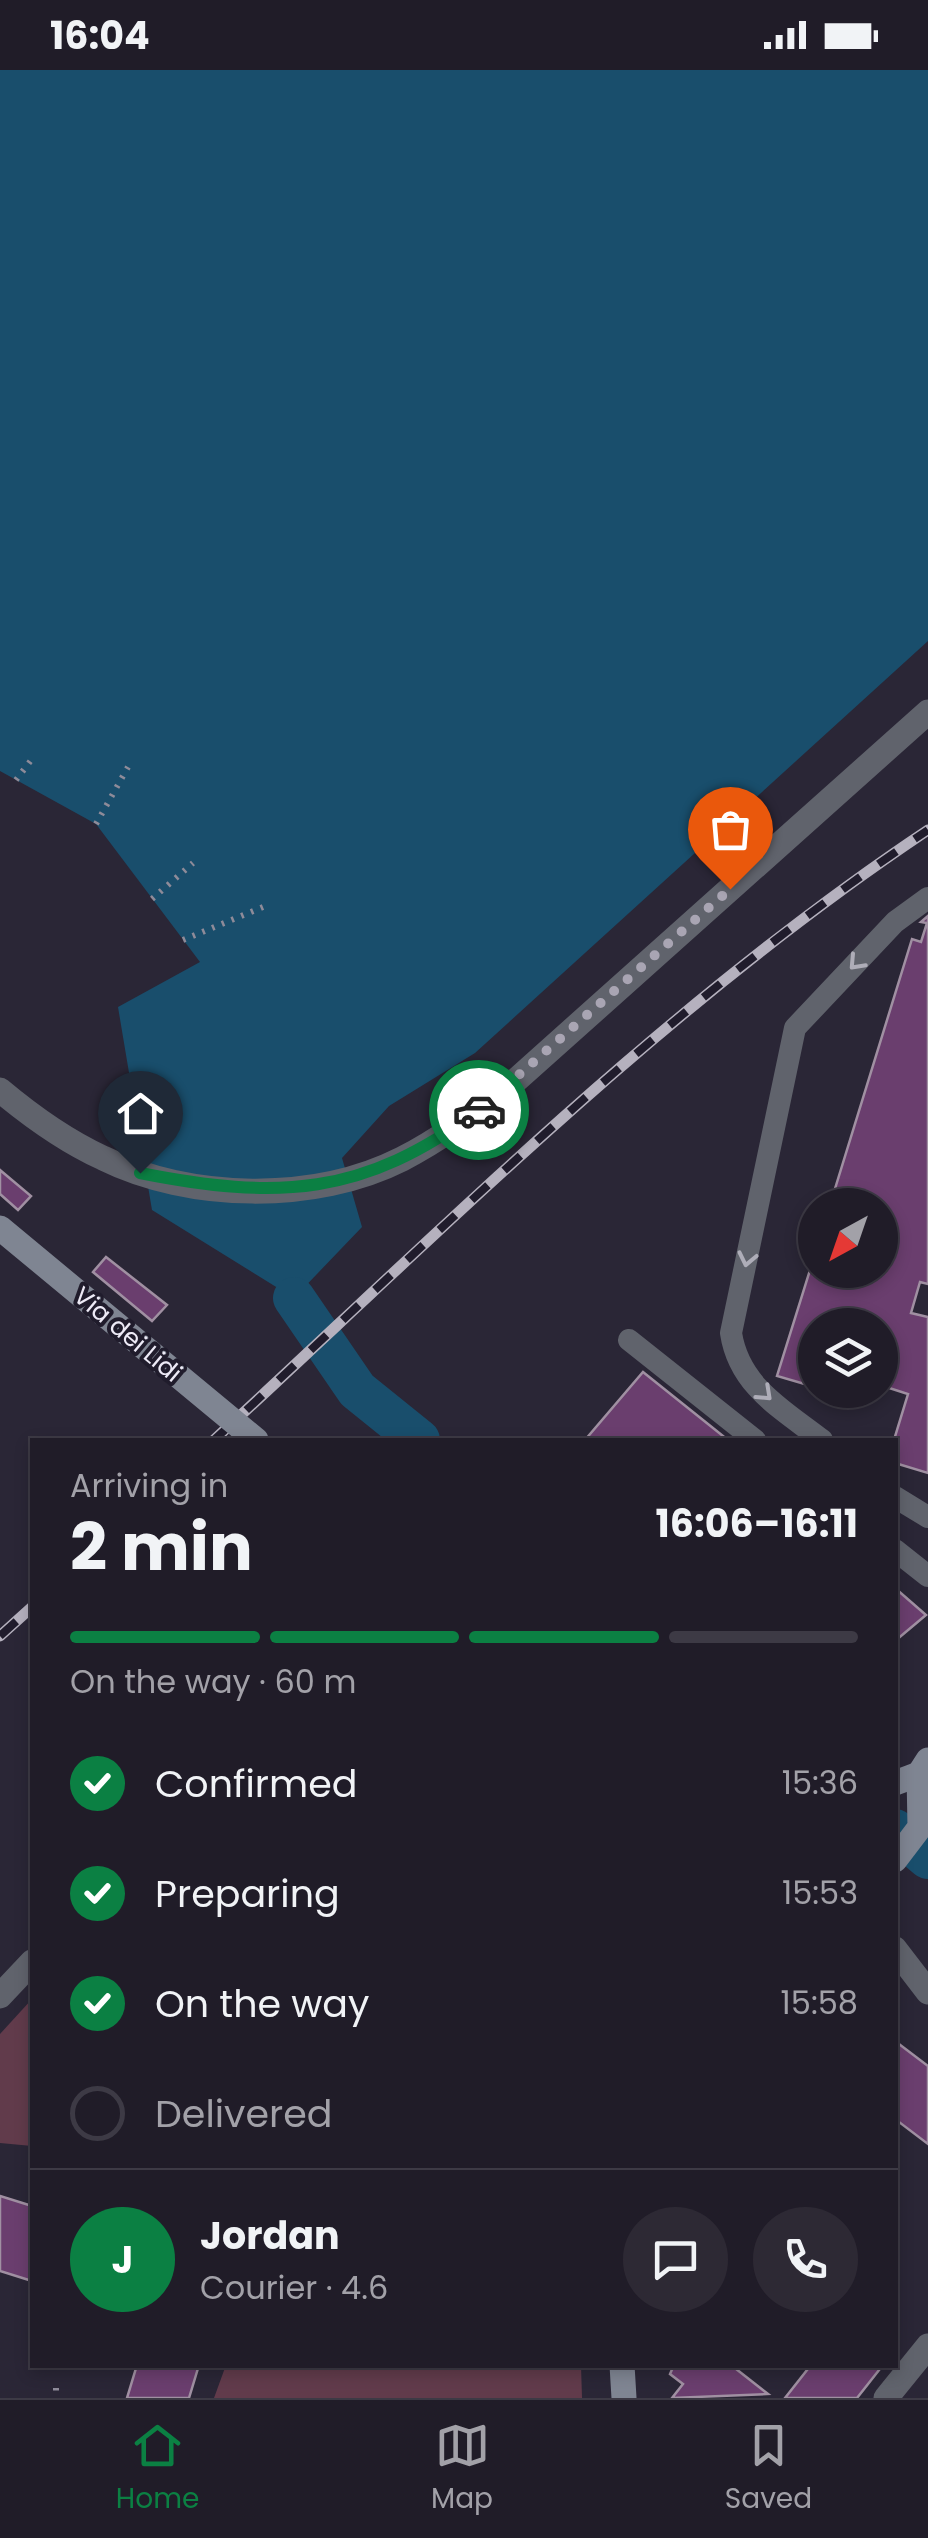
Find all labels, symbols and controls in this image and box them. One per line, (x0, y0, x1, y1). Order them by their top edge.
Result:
text: 16:04 (50, 9, 150, 62)
pin (688, 787, 773, 890)
icon: bag (703, 802, 758, 857)
one-way arrow (850, 951, 868, 970)
courier (429, 1060, 529, 1160)
pin (98, 1071, 183, 1174)
icon: car (452, 1083, 507, 1138)
icon: home (113, 1086, 168, 1141)
north arrow (798, 1188, 898, 1288)
map controls (798, 1188, 898, 1408)
one-way arrow (738, 1250, 759, 1267)
street label: Via dei Lidi (66, 1279, 189, 1390)
button: layers (798, 1308, 898, 1408)
one-way arrow (754, 1382, 772, 1400)
text: Arriving in (70, 1463, 228, 1508)
text: 16:06–16:11 (655, 1497, 858, 1550)
text: 2 min (70, 1502, 253, 1593)
text: On the way · 60 m (70, 1659, 356, 1704)
icon: check (70, 1756, 125, 1811)
text: Confirmed (155, 1757, 357, 1810)
text: 15:36 (782, 1760, 858, 1805)
icon: check (70, 1866, 125, 1921)
text: Preparing (155, 1867, 340, 1920)
text: 15:53 (782, 1870, 858, 1915)
icon: check (70, 1976, 125, 2031)
text: On the way (155, 1977, 369, 2030)
text: 15:58 (781, 1980, 858, 2025)
text: Delivered (155, 2087, 332, 2140)
button: chat (623, 2207, 728, 2312)
button: phone (753, 2207, 858, 2312)
text: Jordan (200, 2209, 340, 2262)
text: J (112, 2233, 133, 2286)
text: Courier · 4.6 (200, 2265, 388, 2310)
tab: Home (116, 2418, 199, 2520)
tab: Map (431, 2418, 493, 2520)
tab: Saved (725, 2418, 812, 2520)

